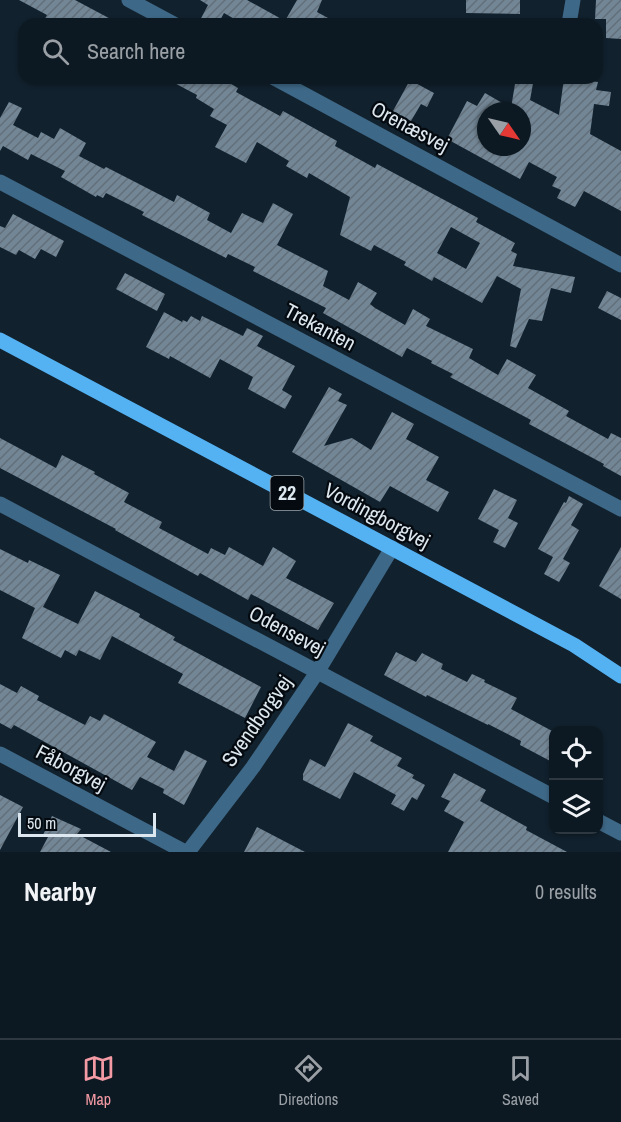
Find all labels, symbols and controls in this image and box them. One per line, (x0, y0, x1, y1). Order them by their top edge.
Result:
search box (18, 18, 603, 84)
icon: search (39, 35, 72, 68)
text: Search here (87, 36, 185, 66)
street label: Orenæsvej (366, 94, 454, 159)
north arrow (477, 102, 531, 156)
street label: Trekanten (279, 296, 361, 357)
road number: 22 (270, 476, 304, 510)
street label: Vordingborgvej (319, 476, 435, 556)
street label: Odensevej (244, 598, 330, 663)
street label: Svendborgvej (215, 669, 299, 772)
map controls (549, 726, 603, 834)
button: locate (549, 726, 603, 780)
street label: Fåborgvej (31, 737, 111, 798)
button: layers (549, 780, 603, 834)
scale bar (18, 810, 156, 838)
text: 50 m (27, 812, 56, 834)
text: Nearby (24, 874, 96, 909)
text: 0 results (535, 878, 597, 905)
tab: Map (82, 1052, 115, 1110)
tab: Directions (278, 1052, 338, 1110)
tab: Saved (502, 1052, 539, 1110)

